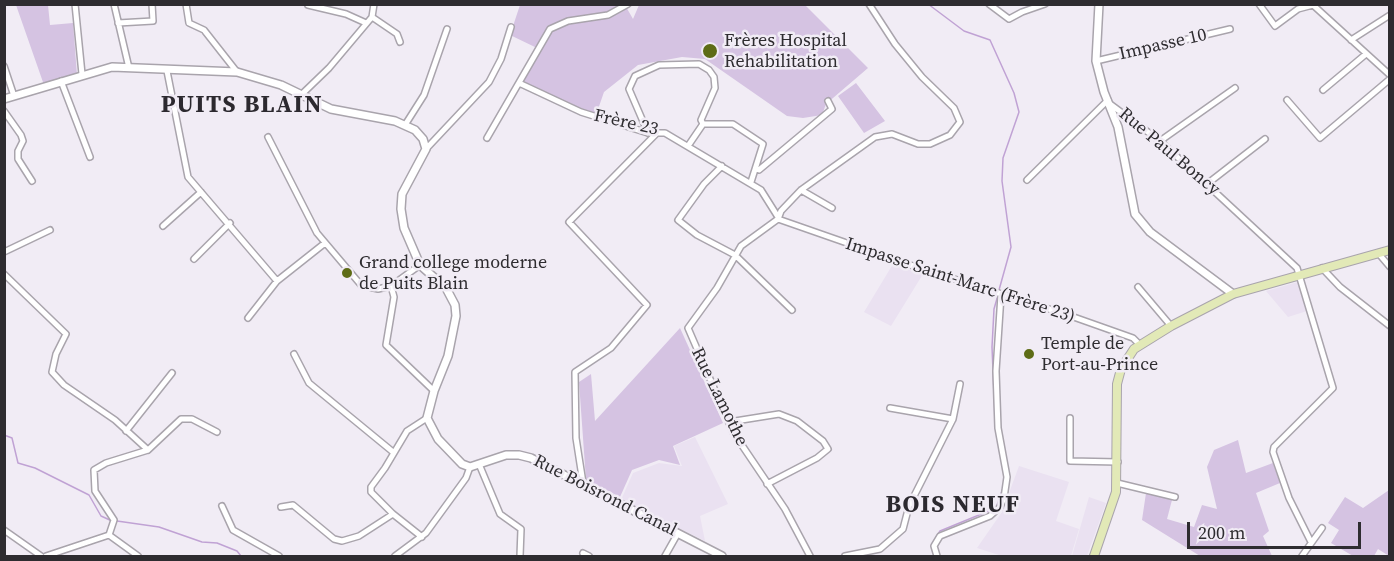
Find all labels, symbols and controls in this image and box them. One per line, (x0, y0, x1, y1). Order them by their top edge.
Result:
street label: Impasse 10 (1117, 24, 1209, 66)
place label: Frères Hospital Rehabilitation (724, 30, 847, 72)
marker: Frères Hospital Rehabilitation (701, 42, 719, 60)
district label: PUITS BLAIN (161, 92, 323, 120)
street label: Rue Paul Boncy (1114, 104, 1224, 200)
street label: Frère 23 (592, 105, 660, 141)
street label: Impasse Saint-Marc (Frère 23) (842, 234, 1078, 328)
place label: Grand college moderne de Puits Blain (359, 252, 547, 294)
marker: Grand college moderne de Puits Blain (340, 266, 354, 280)
place label: Temple de Port-au-Prince (1041, 333, 1158, 376)
street label: Rue Lamothe (686, 344, 752, 450)
marker: Temple de Port-au-Prince (1022, 347, 1036, 361)
street label: Rue Boisrond Canal (530, 450, 680, 542)
district label: BOIS NEUF (885, 492, 1021, 520)
scale bar (1190, 510, 1364, 548)
text: 200 m (1198, 520, 1245, 545)

